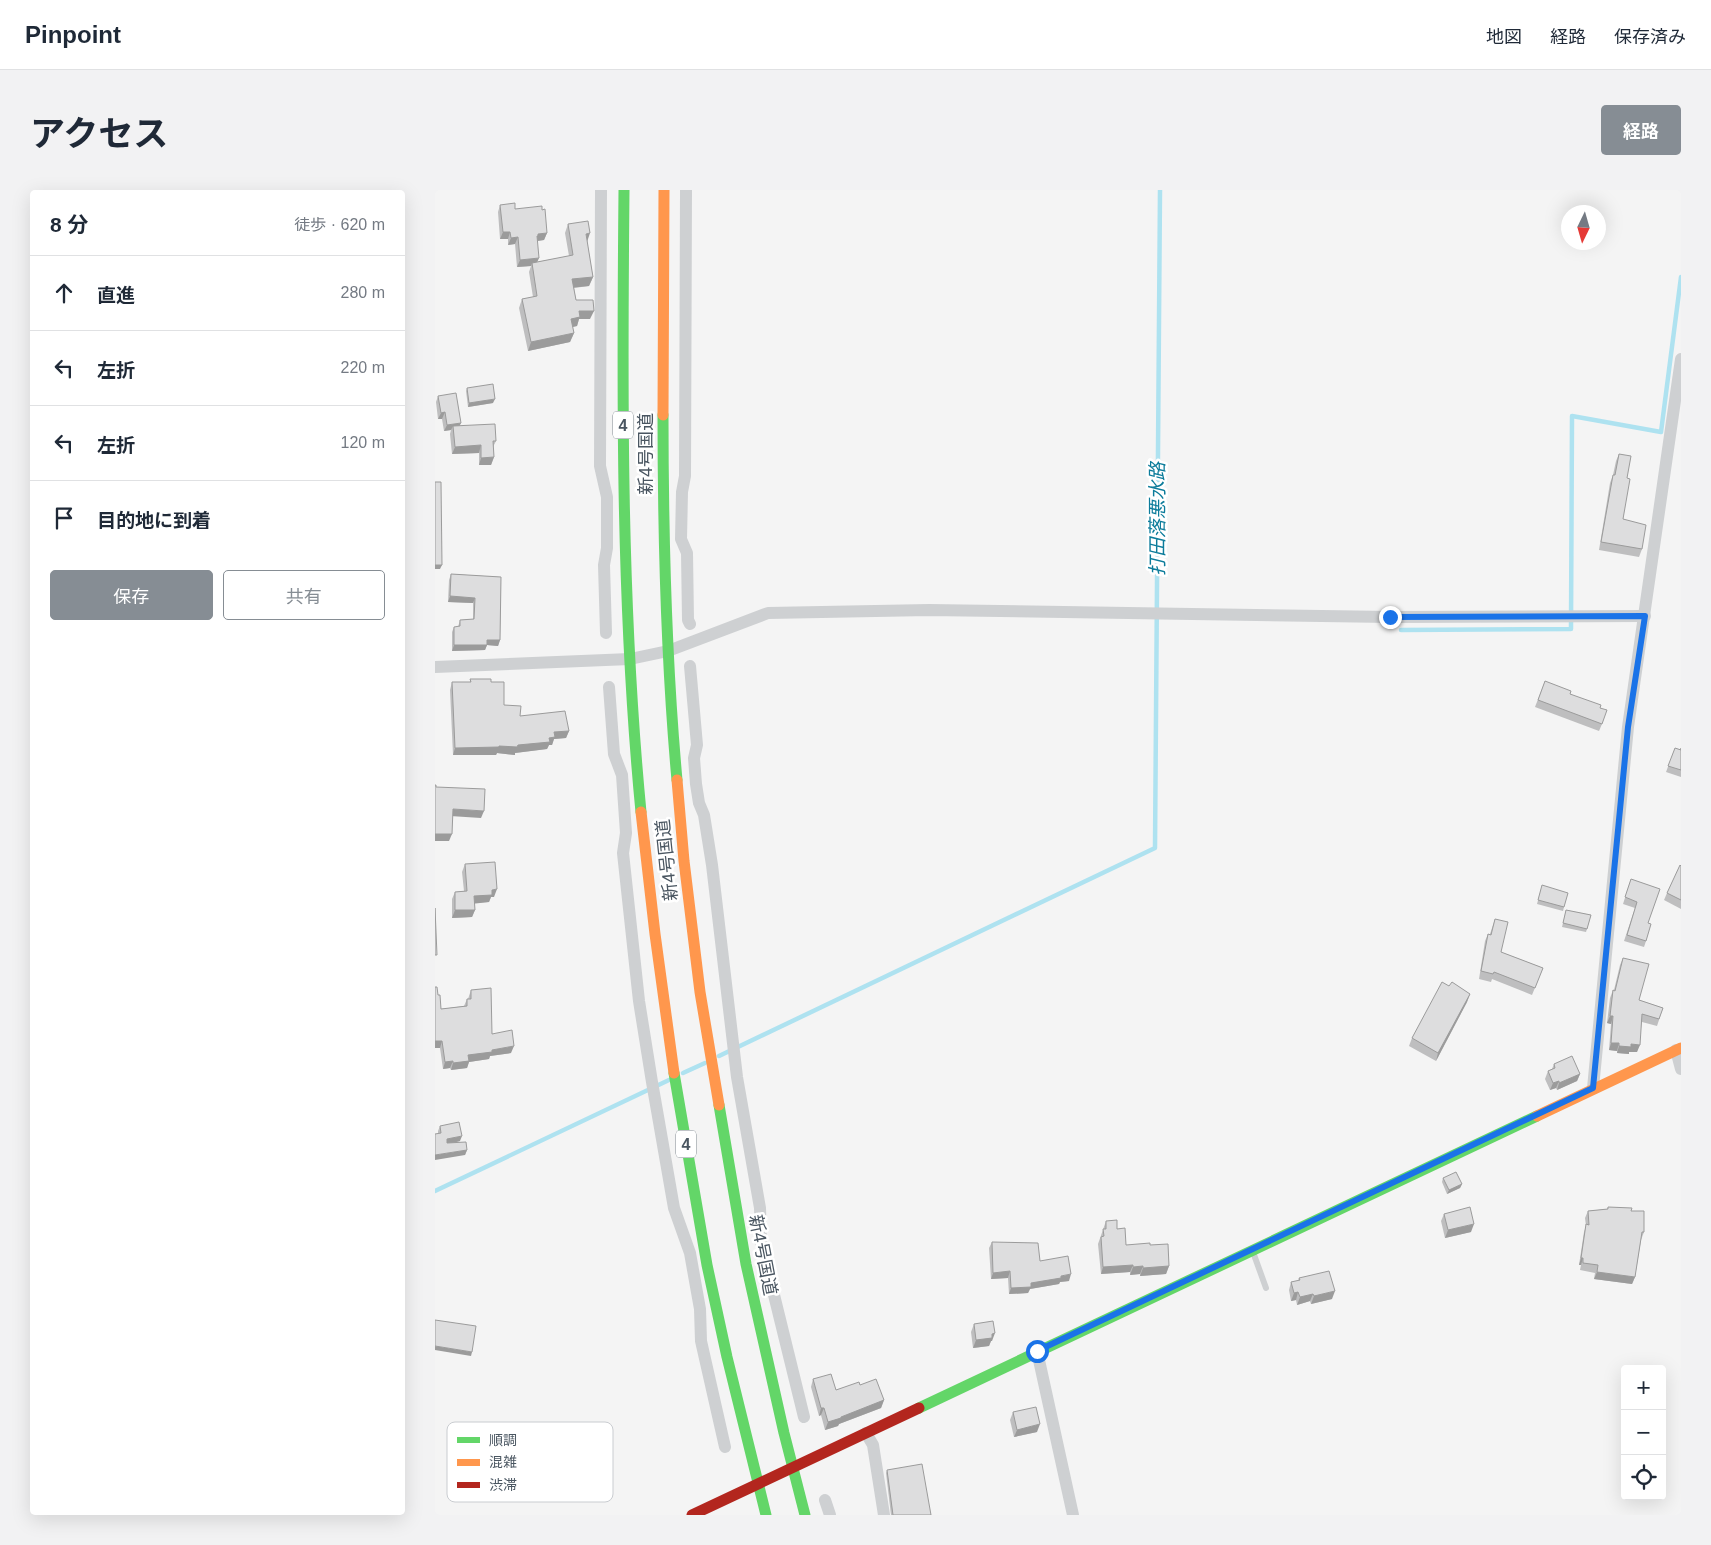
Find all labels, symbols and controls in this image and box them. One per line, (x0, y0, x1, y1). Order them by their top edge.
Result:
text: Pinpoint (25, 21, 121, 48)
text: 地図 (1486, 27, 1522, 47)
text: 経路 (1550, 27, 1586, 47)
text: 保存済み (1614, 27, 1686, 47)
button: 経路 (1601, 105, 1681, 155)
text: アクセス (30, 114, 168, 153)
north arrow (1561, 205, 1606, 250)
text: 8 分 (50, 213, 89, 236)
text: 徒歩 · 620 m (294, 216, 385, 233)
icon: ahead (50, 279, 78, 307)
text: 280 m (341, 284, 385, 301)
text: 直進 (97, 285, 135, 306)
icon: left (50, 354, 78, 382)
text: 220 m (341, 359, 385, 376)
text: 左折 (97, 360, 135, 381)
road number: 4 (613, 412, 633, 438)
street label: 新4号国道 (636, 413, 656, 495)
icon: left (50, 429, 78, 457)
text: 120 m (341, 434, 385, 451)
text: 左折 (97, 435, 135, 456)
water label: 打田落悪水路 (1147, 460, 1168, 576)
icon: arrive (50, 504, 78, 532)
text: 目的地に到着 (97, 510, 211, 531)
button: 保存 (50, 570, 213, 620)
button: 共有 (223, 570, 385, 620)
route end (1379, 606, 1402, 629)
street label: 新4号国道 (653, 818, 681, 902)
road number: 4 (676, 1131, 696, 1158)
street label: 新4号国道 (745, 1213, 781, 1297)
route start (1026, 1340, 1049, 1363)
map controls (1621, 1365, 1666, 1500)
button: + (1621, 1365, 1666, 1410)
button: − (1621, 1410, 1666, 1455)
legend (447, 1422, 613, 1502)
text: 順調 (489, 1432, 517, 1448)
text: 混雑 (489, 1454, 517, 1470)
button: locate (1621, 1455, 1666, 1500)
text: 渋滞 (489, 1477, 517, 1493)

